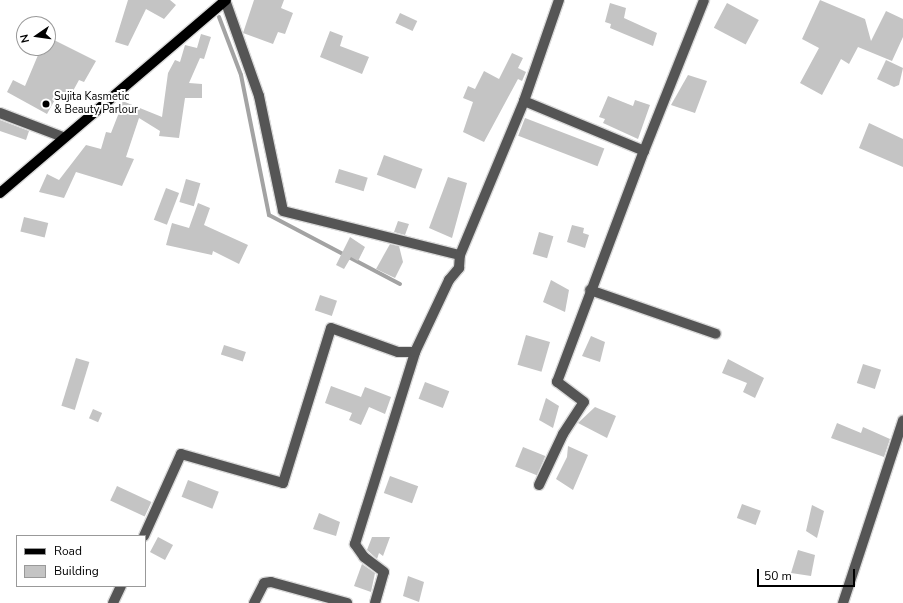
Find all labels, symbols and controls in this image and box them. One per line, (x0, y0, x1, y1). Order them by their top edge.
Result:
north arrow (16, 16, 56, 56)
text: N (17, 33, 33, 44)
place label: Sujita Kasmetic & Beauty Parlour (54, 91, 138, 117)
marker: Sujita Kasmetic & Beauty Parlour (41, 99, 51, 109)
legend (16, 535, 146, 587)
text: Road (54, 543, 82, 559)
scale bar (759, 561, 857, 587)
text: Building (54, 563, 99, 579)
text: 50 m (764, 568, 792, 584)

